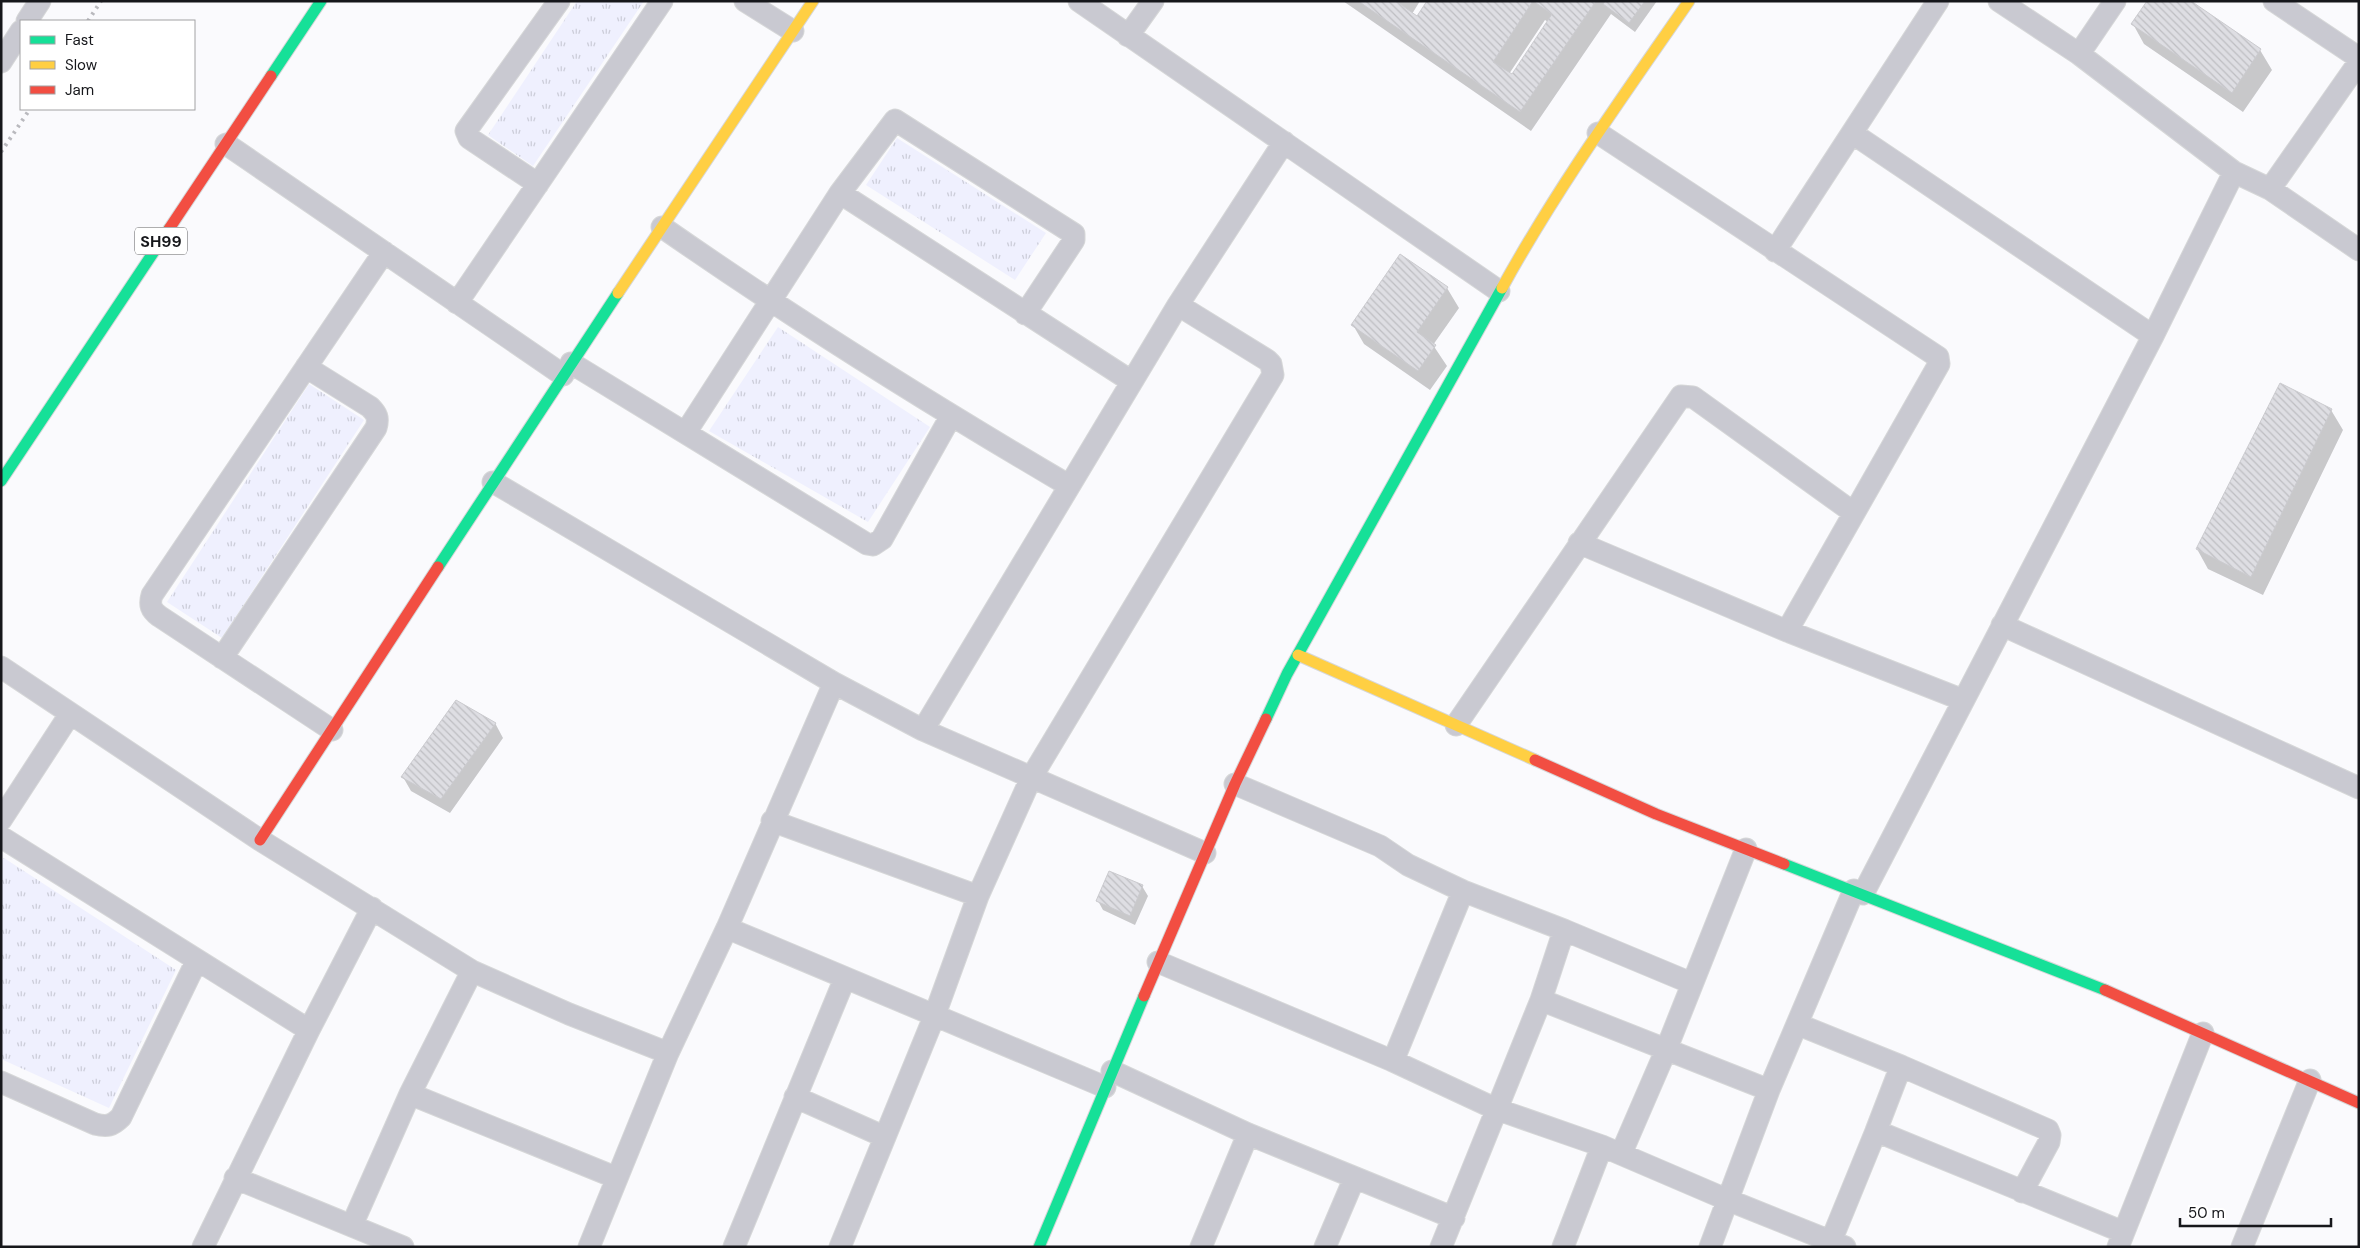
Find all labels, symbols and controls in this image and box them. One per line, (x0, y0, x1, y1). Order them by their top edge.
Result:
legend (20, 20, 195, 110)
text: Fast (65, 30, 94, 50)
text: Slow (65, 55, 98, 75)
text: Jam (65, 80, 94, 100)
road number: SH99 (135, 228, 187, 255)
scale bar (2180, 1196, 2331, 1228)
text: 50 m (2188, 1203, 2225, 1223)

